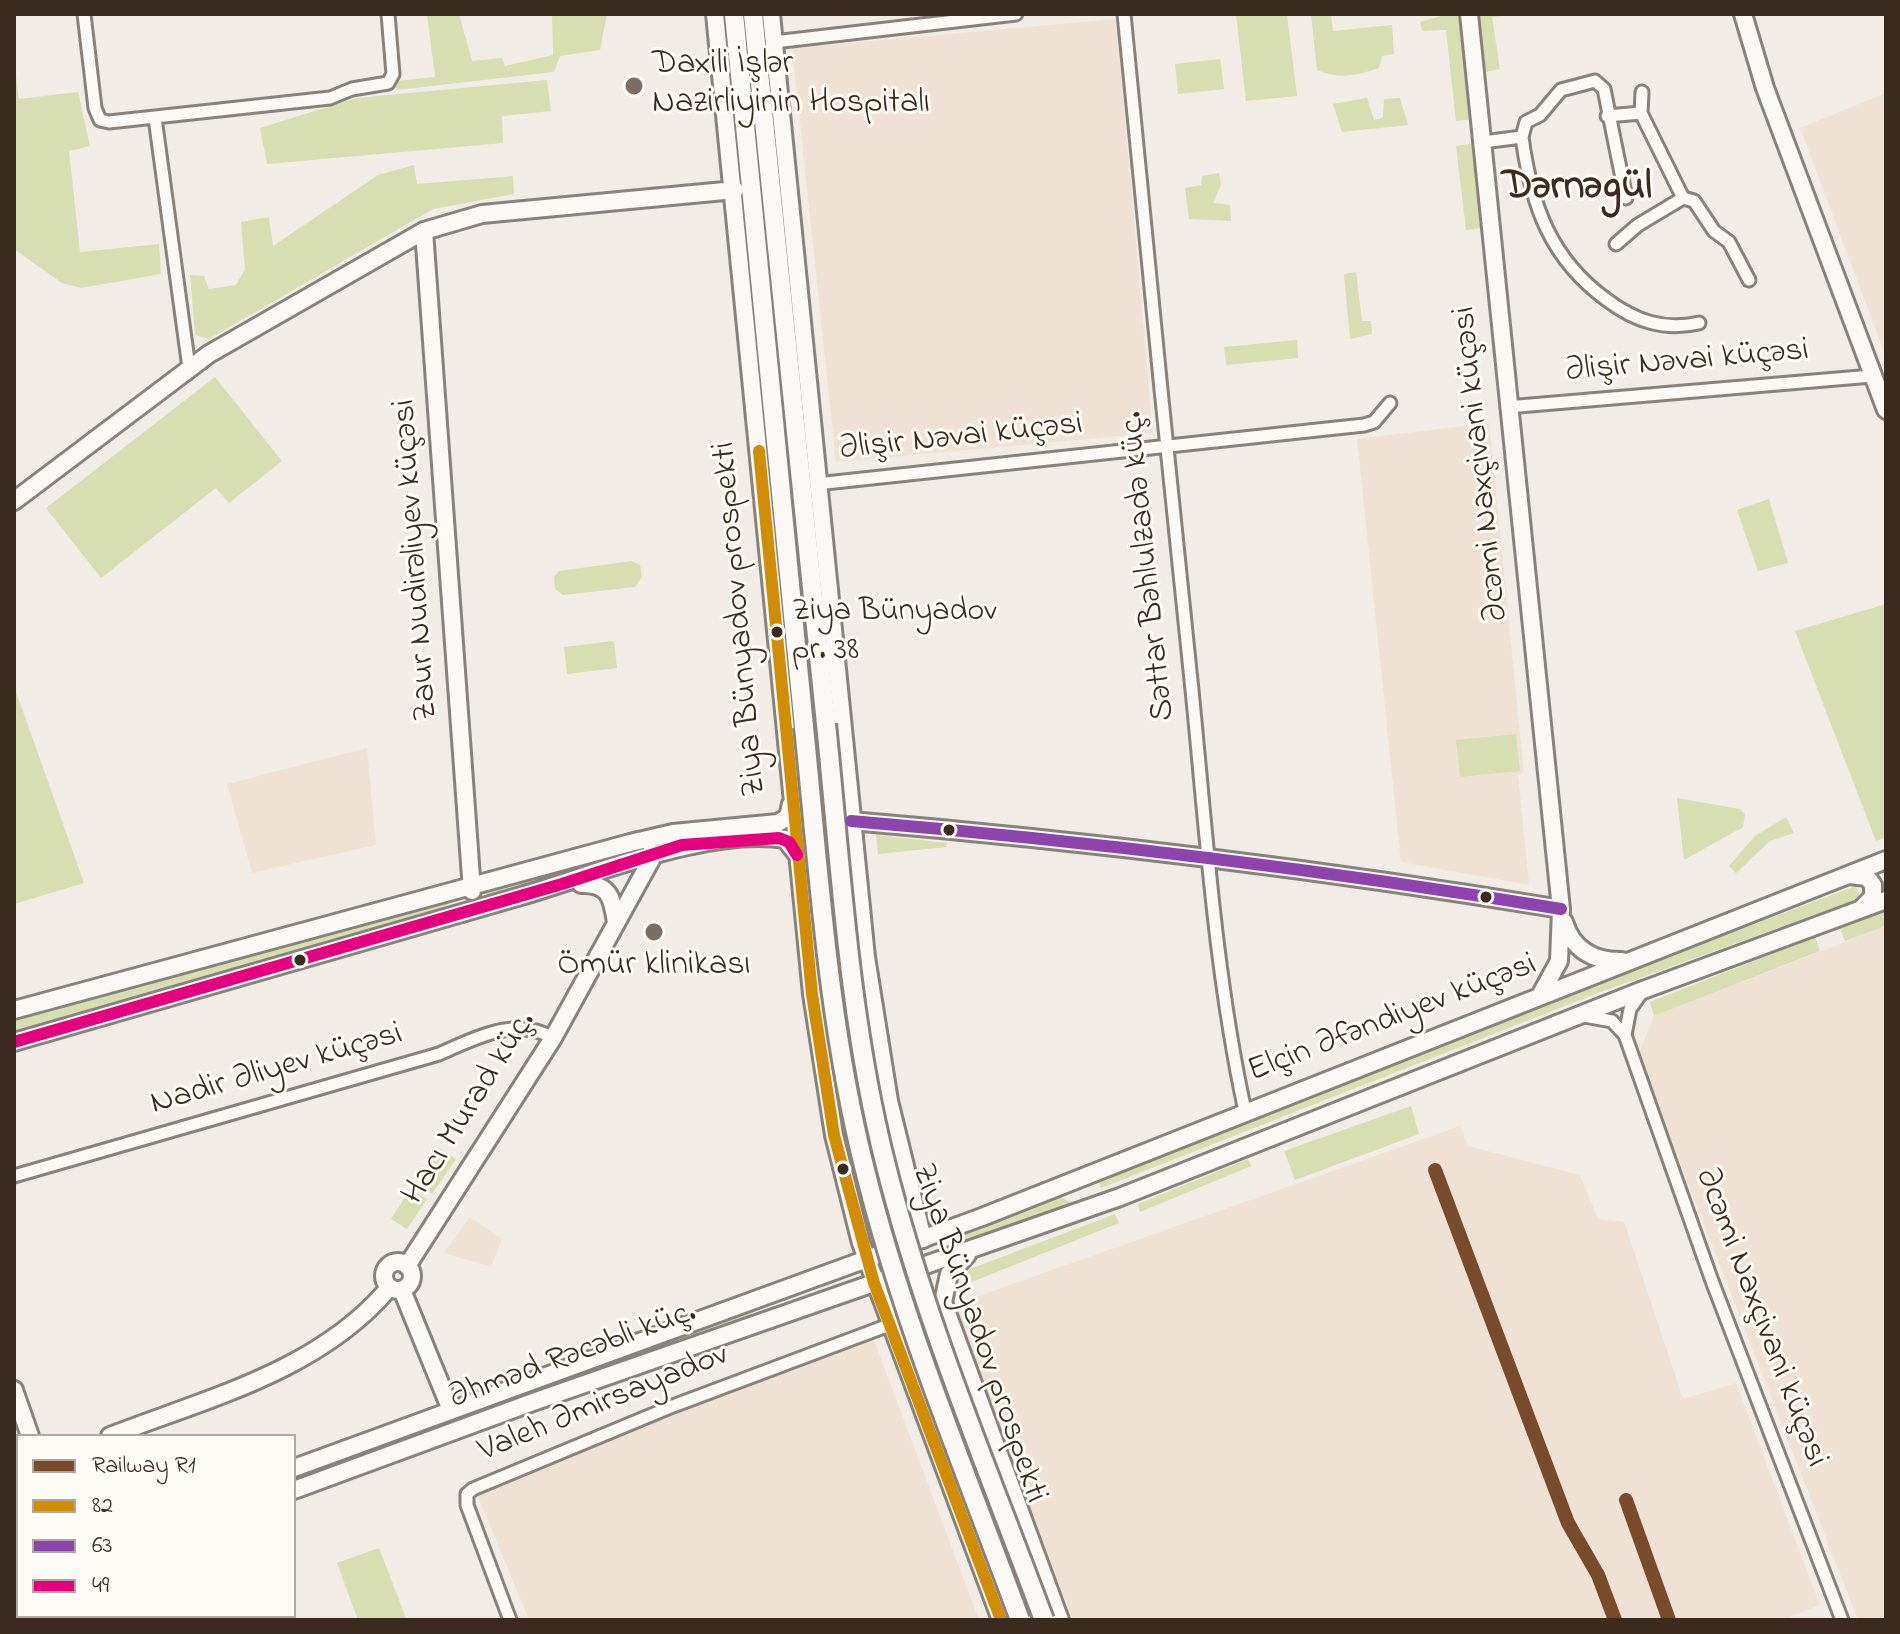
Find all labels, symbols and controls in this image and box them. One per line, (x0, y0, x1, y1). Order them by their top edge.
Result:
place label: Daxili İşlər Nazirliyinin Hospitalı (652, 46, 930, 126)
marker: Daxili İşlər Nazirliyinin Hospitalı (623, 75, 645, 97)
district label: Dərnəgül (1502, 165, 1652, 215)
street label: Əcəmi Naxçivani küçəsi (1446, 304, 1520, 624)
street label: Əlişir Nəvai küçəsi (1563, 332, 1811, 394)
street label: Zaur Nudirəliyev küçəsi (386, 398, 450, 722)
street label: Əlişir Nəvai küçəsi (837, 406, 1085, 472)
street label: Səttar Bəhlulzadə küç. (1113, 409, 1187, 723)
street label: Ziya Bünyadov prospekti (706, 440, 778, 798)
place label: Ziya Bünyadov pr. 38 (792, 595, 997, 670)
marker: Ziya Bünyadov pr. 38 (769, 624, 785, 640)
unlabelled marker (941, 822, 957, 838)
unlabelled marker (1478, 889, 1494, 905)
marker: Ömür klinikası (643, 921, 665, 943)
street label: Elçin Əfəndiyev küçəsi (1243, 946, 1543, 1094)
place label: Ömür klinikası (557, 947, 751, 987)
unlabelled marker (292, 952, 308, 968)
street label: Hacı Murad küç. (395, 1005, 547, 1213)
street label: Nadir Əliyev küçəsi (146, 1016, 408, 1126)
street label: Ziya Bünyadov prospekti (900, 1159, 1054, 1509)
unlabelled marker (835, 1161, 851, 1177)
street label: Əcəmi Naxçivani küçəsi (1683, 1163, 1835, 1473)
street label: Əhməd Rəcəbli küç. (444, 1293, 702, 1421)
street label: Valeh Əmirsayadov (473, 1336, 735, 1474)
legend (16, 1434, 296, 1618)
text: Railway R1 (92, 1449, 196, 1484)
text: 82 (92, 1489, 113, 1524)
text: 63 (92, 1529, 112, 1564)
text: 49 (92, 1569, 109, 1604)

